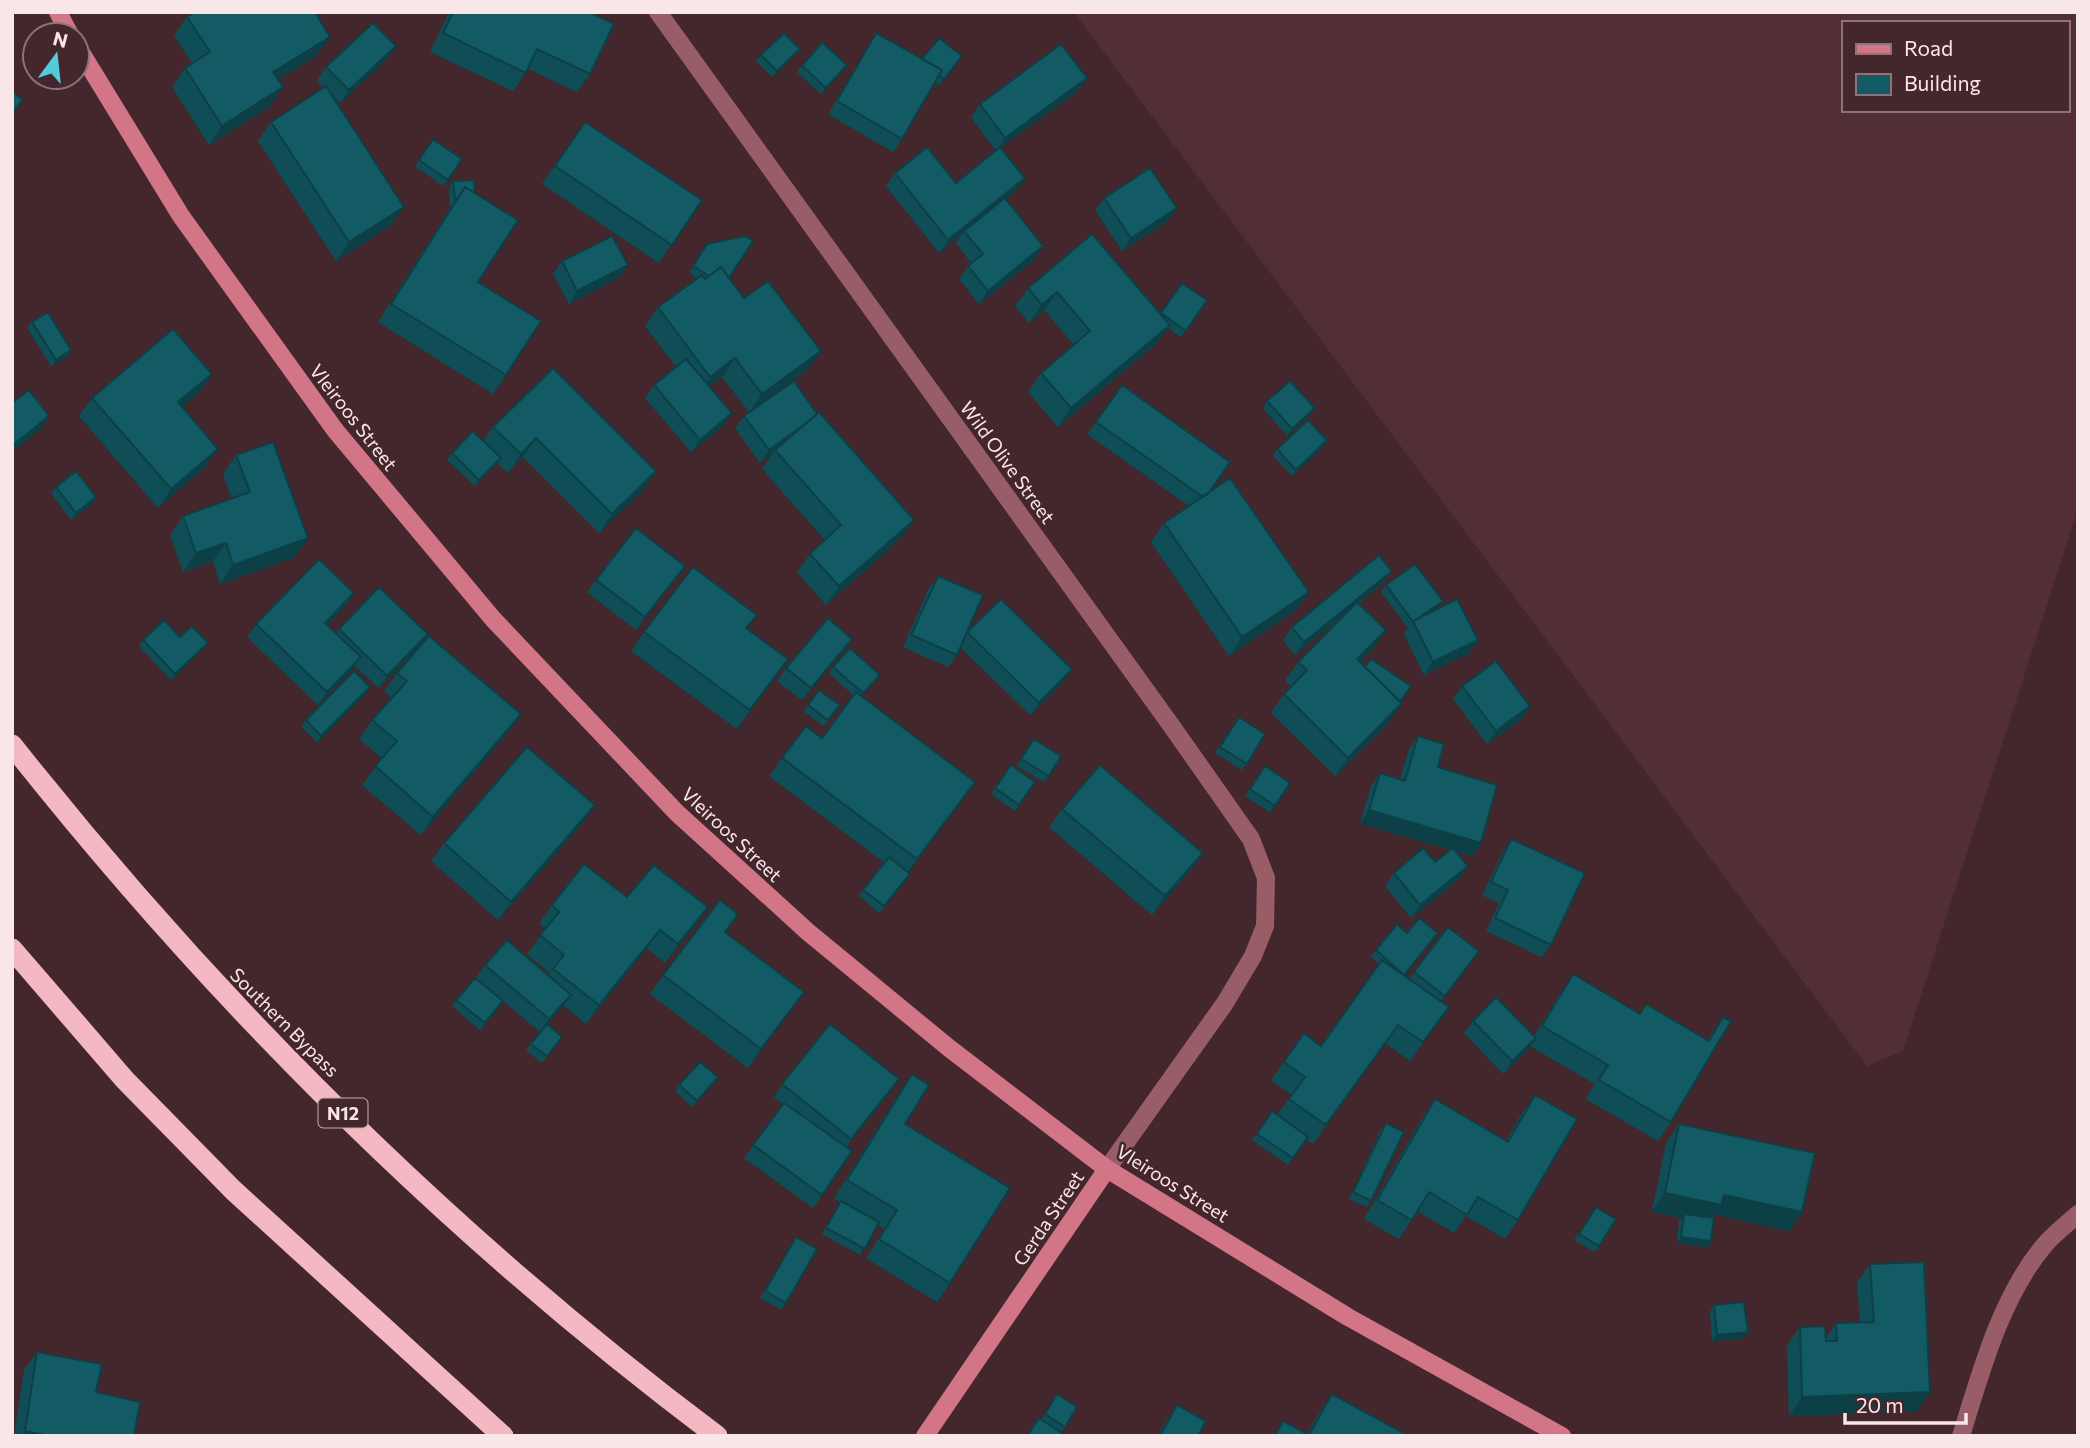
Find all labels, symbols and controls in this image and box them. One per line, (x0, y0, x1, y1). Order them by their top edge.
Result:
north arrow (21, 21, 91, 91)
legend (1842, 21, 2069, 112)
text: N (51, 26, 70, 52)
text: Road (1904, 35, 1953, 60)
text: Building (1904, 70, 1981, 95)
street label: Vleiroos Street (305, 359, 403, 475)
street label: Wild Olive Street (956, 396, 1060, 528)
street label: Vleiroos Street (677, 782, 787, 886)
street label: Southern Bypass (226, 963, 344, 1081)
road number: N12 (318, 1098, 368, 1128)
street label: Vleiroos Street (1112, 1139, 1234, 1227)
street label: Gerda Street (1008, 1166, 1088, 1270)
scale bar (1845, 1382, 1966, 1426)
text: 20 m (1856, 1392, 1904, 1417)

